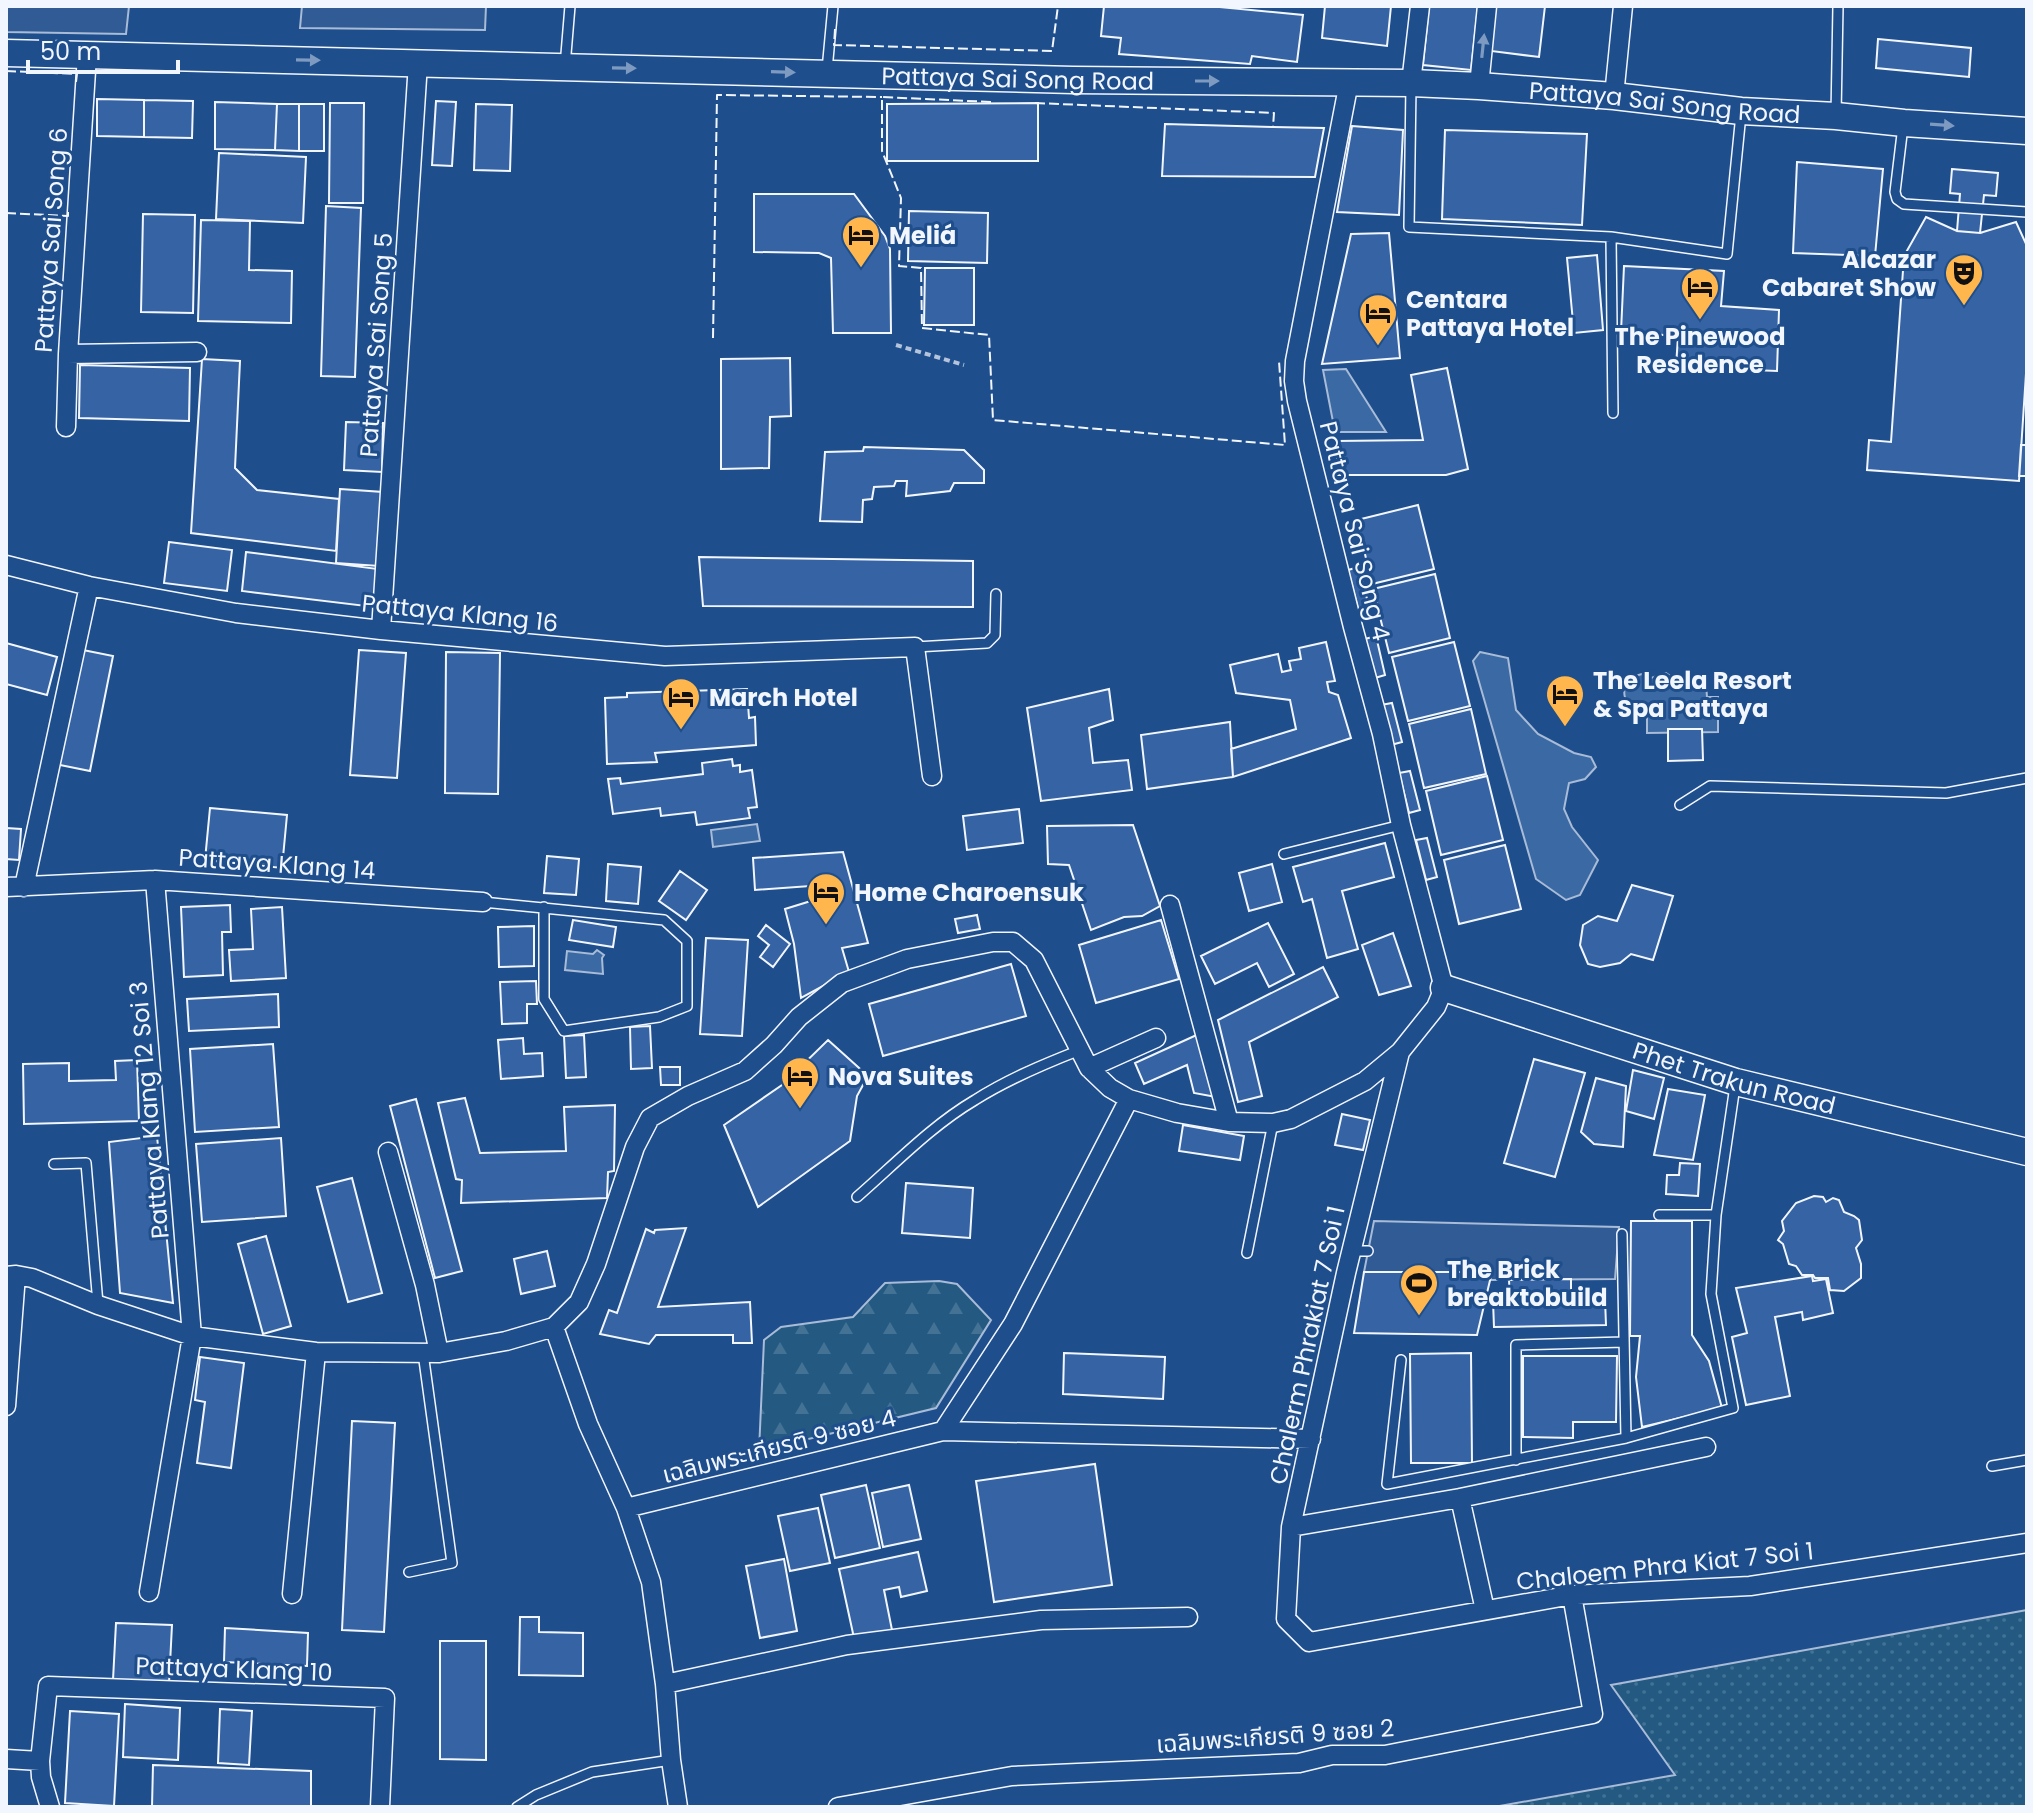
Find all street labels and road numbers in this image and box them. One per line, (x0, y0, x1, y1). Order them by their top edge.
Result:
street label: Pattaya Sai Song Road (881, 59, 1154, 97)
street label: Pattaya Sai Song Road (1528, 73, 1801, 131)
street label: Pattaya Sai Song 6 (27, 126, 75, 354)
street label: Pattaya Sai Song 5 (352, 232, 400, 458)
street label: Pattaya Sai Song 4 (1312, 418, 1398, 644)
street label: Pattaya Klang 16 (360, 586, 560, 640)
street label: Pattaya Klang 14 (177, 841, 377, 887)
street label: Pattaya Klang 12 Soi 3 (121, 980, 177, 1240)
street label: Phet Trakun Road (1629, 1033, 1839, 1122)
street label: Chalerm Phrakiat 7 Soi 1 (1261, 1203, 1353, 1487)
street label: เฉลิมพระเกียรติ 9 ซอย 4 (659, 1401, 899, 1491)
street label: Chaloem Phra Kiat 7 Soi 1 (1515, 1534, 1815, 1598)
street label: Pattaya Klang 10 (135, 1649, 333, 1689)
street label: เฉลิมพระเกียรติ 9 ซอย 2 (1155, 1711, 1395, 1761)

